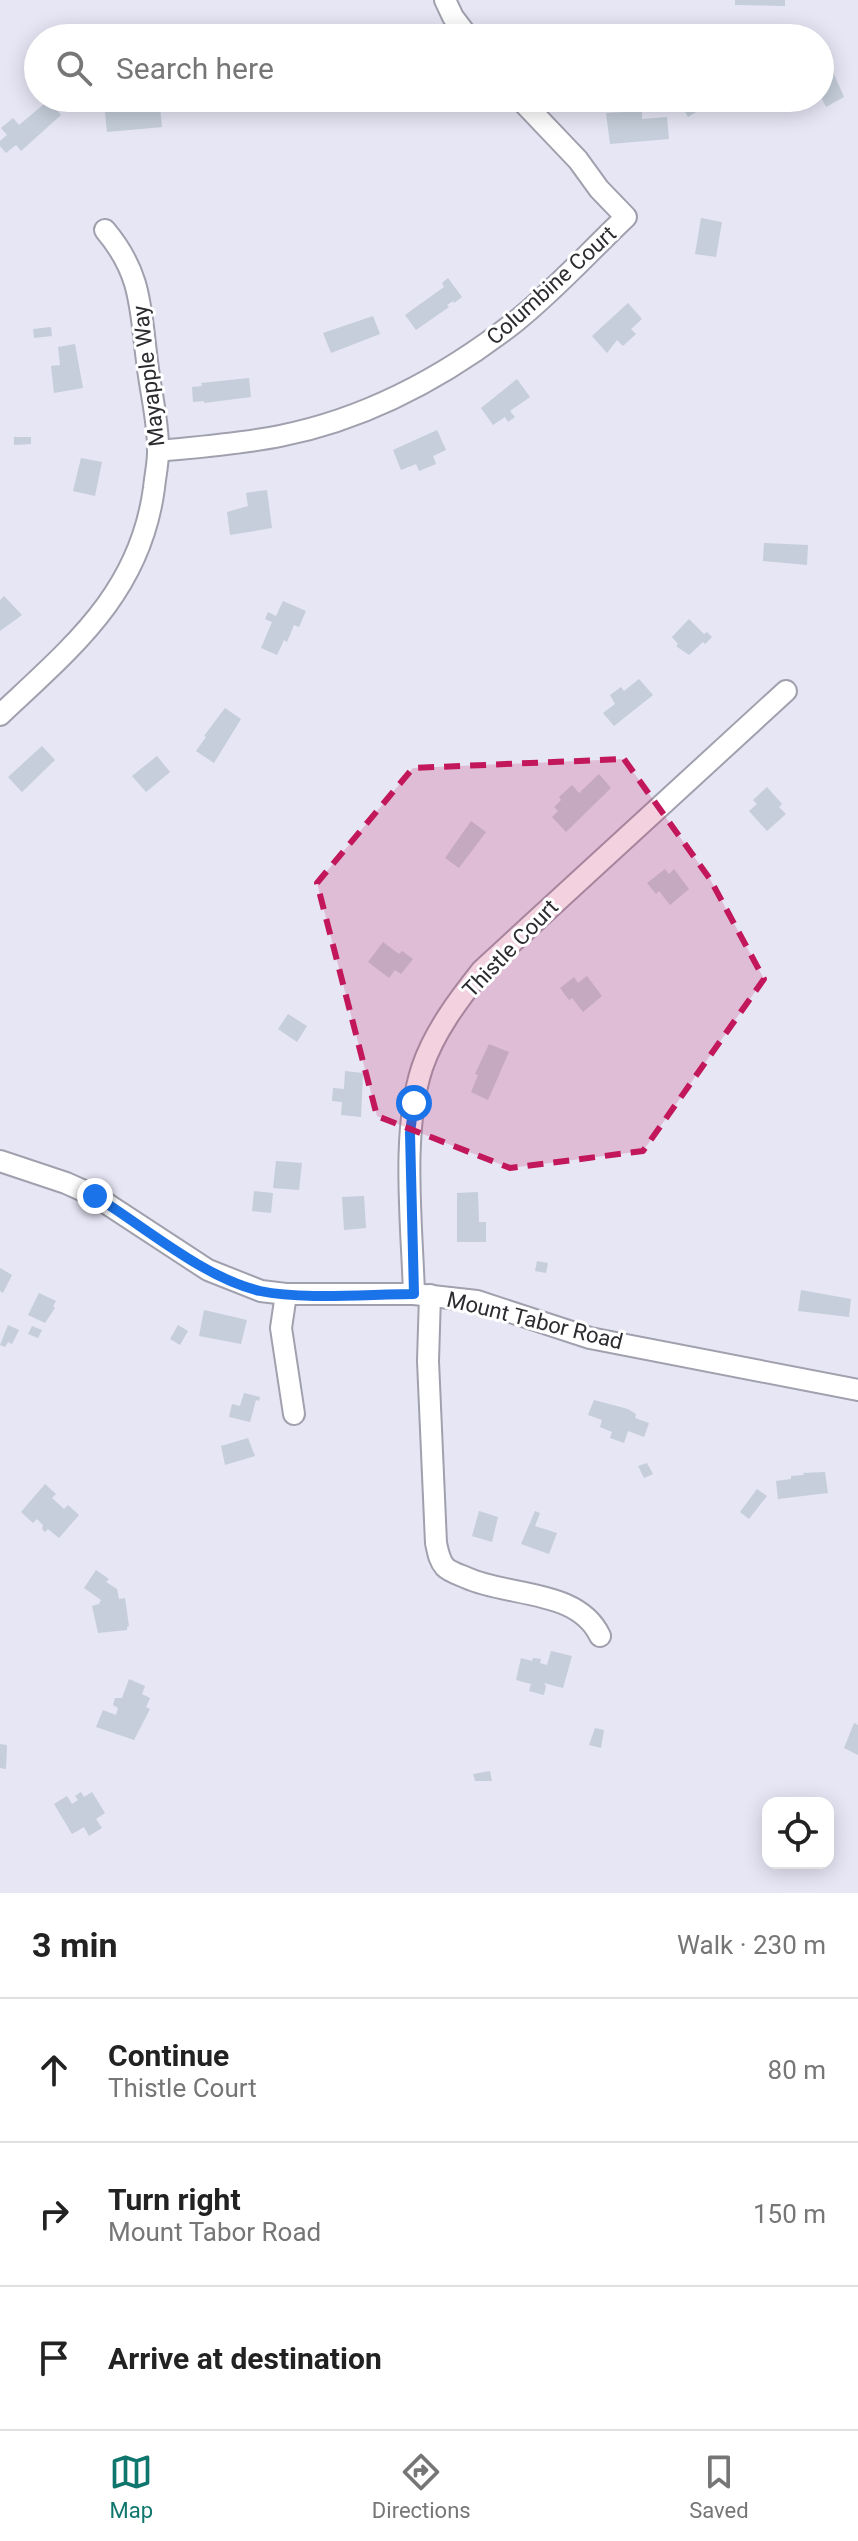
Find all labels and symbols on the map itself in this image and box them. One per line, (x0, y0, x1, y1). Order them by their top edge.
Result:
street label: Columbine Court (482, 221, 621, 350)
street label: Mayapple Way (127, 303, 170, 448)
street label: Thistle Court (458, 894, 563, 1002)
route start (396, 1085, 432, 1121)
route end (77, 1178, 113, 1214)
street label: Mount Tabor Road (444, 1287, 625, 1354)

